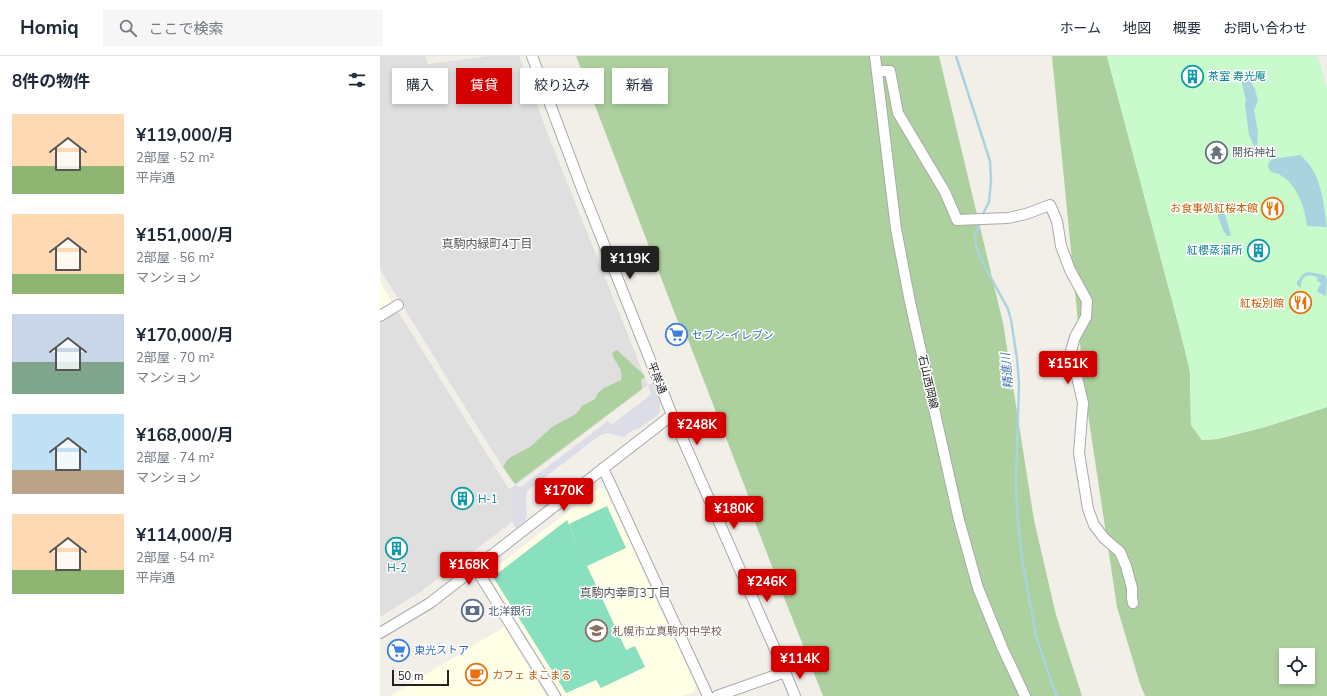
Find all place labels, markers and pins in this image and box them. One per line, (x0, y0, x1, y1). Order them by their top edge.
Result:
building icon: 茶室 寿光庵 (1180, 63, 1206, 89)
place label: 茶室 寿光庵 (1208, 69, 1266, 84)
temple icon: 開拓神社 (1203, 139, 1229, 165)
place label: 開拓神社 (1232, 145, 1276, 160)
restaurant icon: お食事処紅桜本館 (1260, 195, 1286, 221)
place label: お食事処紅桜本館 (1170, 201, 1258, 216)
building icon: 紅櫻蒸溜所 (1245, 237, 1271, 263)
place label: 紅櫻蒸溜所 (1187, 243, 1243, 258)
pin: ¥119K (602, 246, 658, 280)
restaurant icon: 紅桜別館 (1287, 290, 1313, 316)
place label: 紅桜別館 (1240, 296, 1284, 311)
supermarket icon: セブン-イレブン (663, 322, 689, 348)
place label: セブン-イレブン (692, 328, 774, 343)
pin: ¥151K (1040, 351, 1096, 385)
pin: ¥248K (669, 412, 725, 446)
pin: ¥170K (536, 478, 592, 512)
building icon: H-1 (449, 486, 475, 512)
place label: H-1 (478, 492, 498, 507)
pin: ¥180K (706, 496, 762, 530)
building icon: H-2 (384, 535, 410, 561)
pin: ¥168K (441, 552, 497, 586)
place label: H-2 (387, 561, 407, 576)
pin: ¥246K (739, 569, 795, 603)
bank icon: 北洋銀行 (460, 598, 486, 624)
place label: 北洋銀行 (488, 604, 532, 619)
school or university icon: 札幌市立真駒内中学校 (584, 618, 610, 644)
place label: 札幌市立真駒内中学校 (612, 624, 722, 639)
supermarket icon: 東光ストア (386, 637, 412, 663)
place label: 東光ストア (414, 643, 469, 658)
pin: ¥114K (772, 646, 828, 680)
cafe icon: カフェ まこまる (463, 662, 489, 688)
place label: カフェ まこまる (492, 668, 572, 683)

